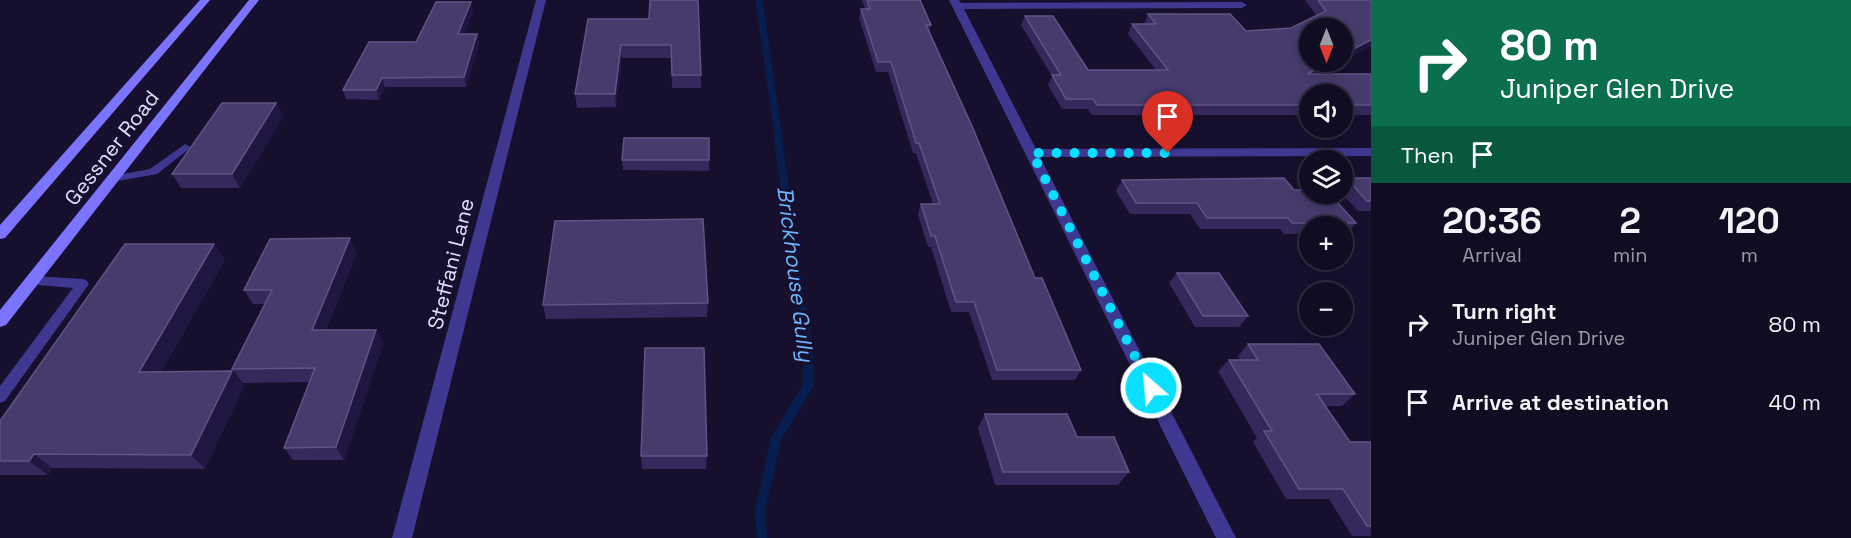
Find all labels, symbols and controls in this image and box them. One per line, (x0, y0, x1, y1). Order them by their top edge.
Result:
north arrow (1299, 18, 1353, 72)
map controls (1299, 18, 1353, 336)
text: 80 m (1500, 19, 1599, 72)
icon: right (1401, 24, 1479, 102)
text: Juniper Glen Drive (1500, 71, 1734, 106)
button: sound (1299, 84, 1353, 138)
street label: Gessner Road (58, 85, 165, 211)
pin (1142, 91, 1193, 153)
icon: arrive (1151, 100, 1184, 133)
icon: arrive (1466, 138, 1499, 171)
text: Then (1401, 141, 1454, 169)
button: layers (1299, 150, 1353, 204)
water label: Brickhouse Gully (771, 185, 821, 365)
street label: Steffani Lane (421, 195, 480, 332)
text: 20:36 (1442, 198, 1542, 244)
text: 2 (1620, 198, 1641, 244)
text: 120 (1719, 198, 1780, 244)
button: + (1299, 216, 1353, 270)
text: Arrival (1462, 242, 1522, 268)
text: min (1613, 242, 1647, 268)
text: m (1741, 242, 1758, 268)
button: − (1299, 282, 1353, 336)
text: Turn right (1452, 297, 1557, 325)
icon: right (1401, 308, 1434, 341)
text: 80 m (1769, 310, 1821, 338)
text: Juniper Glen Drive (1452, 325, 1625, 351)
position arrow (1119, 356, 1183, 420)
icon: arrive (1401, 386, 1434, 419)
text: Arrive at destination (1452, 388, 1669, 416)
text: 40 m (1769, 388, 1821, 416)

